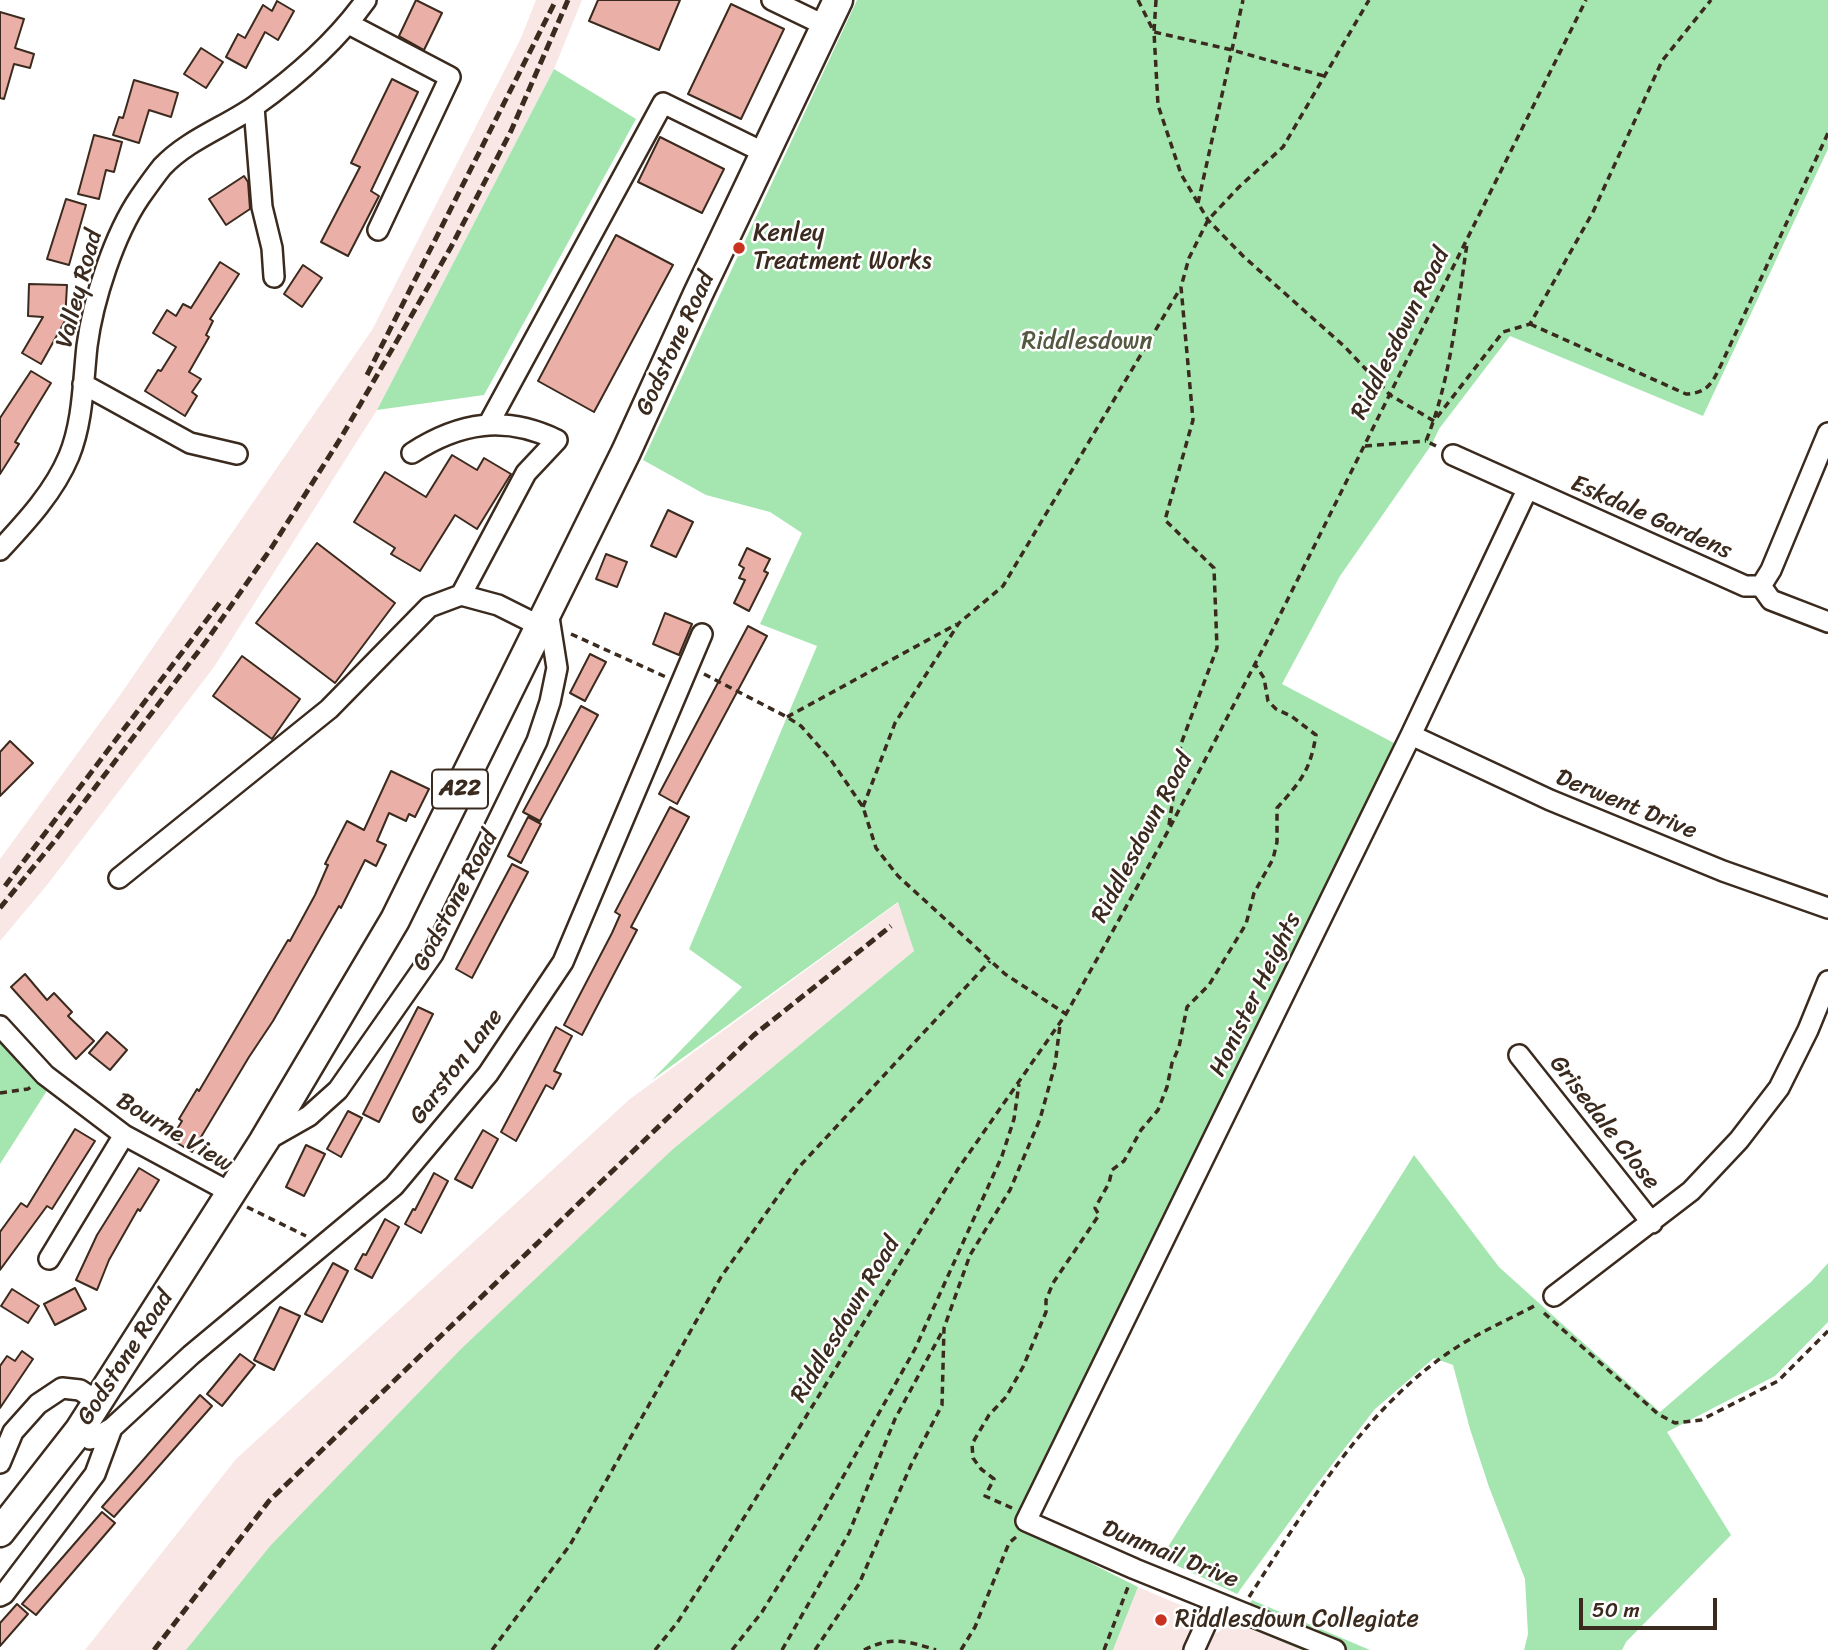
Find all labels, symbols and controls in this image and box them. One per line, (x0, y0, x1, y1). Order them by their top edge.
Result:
place label: Kenley Treatment Works (753, 220, 932, 276)
street label: Valley Road (50, 227, 110, 351)
marker: Kenley Treatment Works (731, 240, 747, 256)
street label: Riddlesdown Road (1345, 244, 1457, 424)
street label: Godstone Road (630, 268, 722, 420)
park label: Riddlesdown (1022, 328, 1152, 356)
street label: Eskdale Gardens (1566, 470, 1736, 566)
street label: Riddlesdown Road (1086, 748, 1200, 928)
street label: Derwent Drive (1551, 764, 1701, 846)
road number: A22 (432, 769, 488, 808)
street label: Godstone Road (407, 826, 505, 976)
street label: Honister Heights (1204, 908, 1308, 1082)
street label: Garston Lane (404, 1003, 510, 1131)
street label: Grisedale Close (1543, 1050, 1665, 1196)
street label: Bourne View (111, 1087, 237, 1179)
street label: Riddlesdown Road (785, 1232, 907, 1408)
street label: Godstone Road (72, 1285, 180, 1431)
street label: Dunmail Drive (1098, 1515, 1242, 1595)
scale bar (1583, 1584, 1721, 1628)
text: 50 m (1592, 1591, 1640, 1629)
place label: Riddlesdown Collegiate (1175, 1606, 1419, 1634)
marker: Riddlesdown Collegiate (1153, 1612, 1169, 1628)

